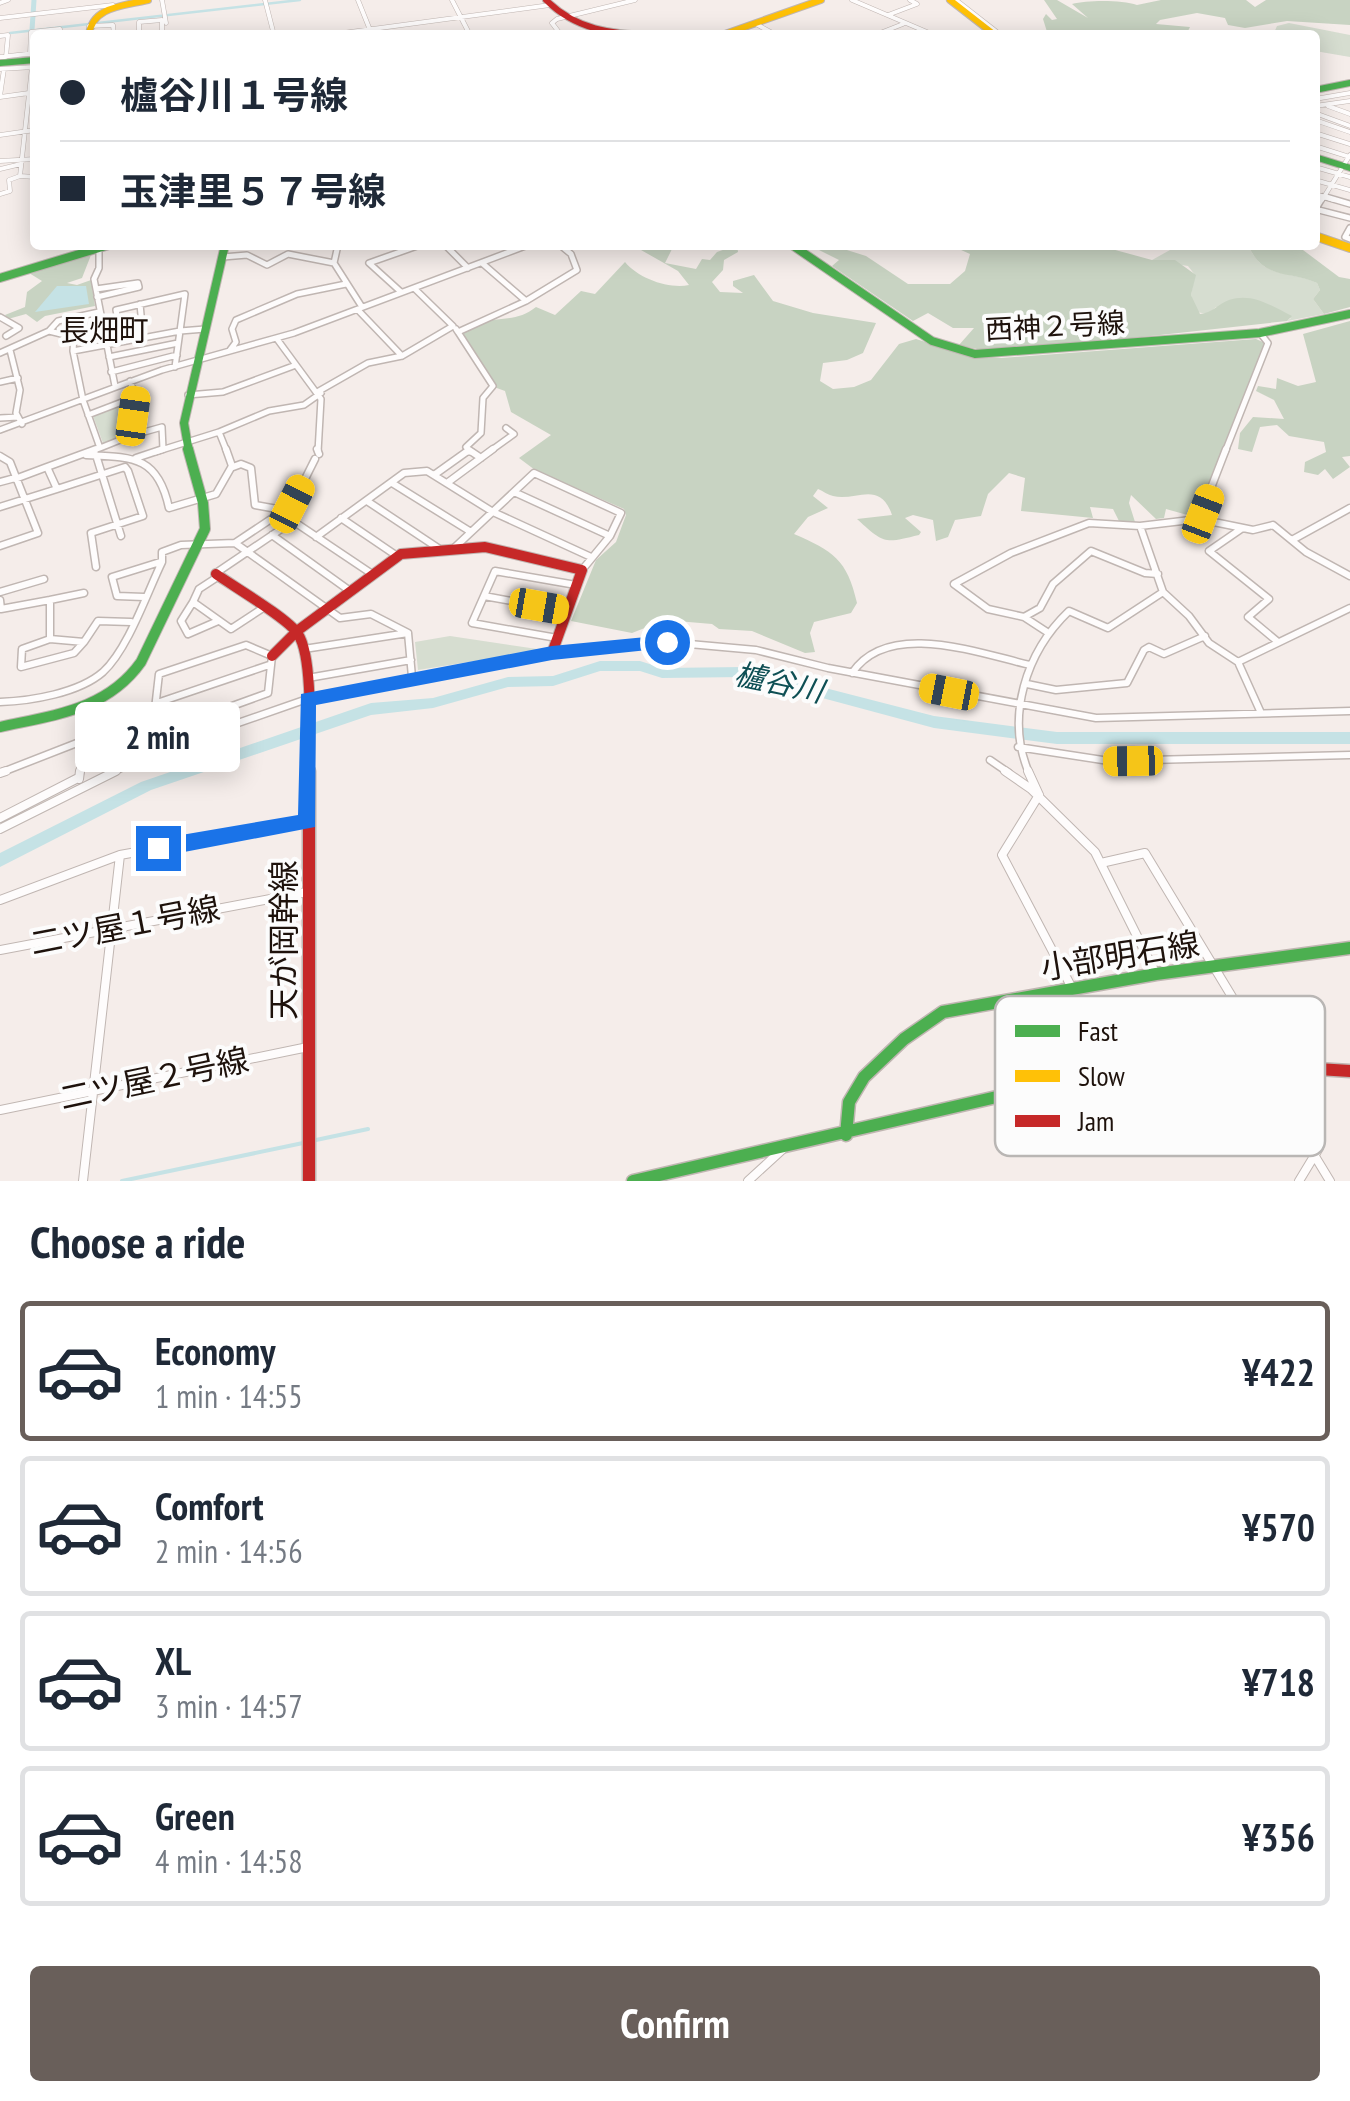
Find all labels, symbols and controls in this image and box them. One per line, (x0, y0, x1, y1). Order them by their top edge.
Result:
text: 櫨谷川１号線 (120, 70, 348, 119)
text: 玉津里５７号線 (120, 166, 386, 215)
street label: 西神２号線 (984, 303, 1126, 348)
district label: 長畑町 (59, 310, 149, 349)
car (114, 384, 152, 448)
car (265, 470, 319, 538)
car (1178, 481, 1228, 547)
car (507, 586, 571, 626)
route start (645, 620, 690, 665)
water label: 櫨谷川 (731, 653, 830, 711)
car (917, 672, 981, 712)
callout: 2 min (76, 703, 240, 773)
text: 2 min (125, 716, 190, 758)
car (1103, 745, 1163, 777)
route end (136, 826, 181, 871)
street label: 天が岡幹線 (262, 860, 304, 1020)
street label: 二ツ屋１号線 (27, 886, 223, 964)
street label: 小部明石線 (1038, 922, 1202, 988)
legend (995, 996, 1325, 1156)
text: Fast (1078, 1012, 1118, 1049)
street label: 二ツ屋２号線 (56, 1038, 252, 1119)
text: Slow (1078, 1057, 1125, 1094)
text: Jam (1077, 1102, 1114, 1139)
text: Choose a ride (30, 1212, 245, 1270)
icon: car (35, 1326, 125, 1416)
text: Economy (155, 1326, 275, 1375)
text: ¥422 (1242, 1347, 1315, 1396)
text: 1 min · 14:55 (155, 1375, 303, 1417)
icon: car (35, 1481, 125, 1571)
text: Comfort (155, 1481, 264, 1530)
text: ¥570 (1242, 1502, 1315, 1551)
text: 2 min · 14:56 (155, 1530, 303, 1572)
icon: car (35, 1636, 125, 1726)
text: XL (155, 1636, 191, 1685)
text: ¥718 (1242, 1657, 1315, 1706)
text: 3 min · 14:57 (155, 1685, 303, 1727)
icon: car (35, 1791, 125, 1881)
text: Green (155, 1791, 235, 1840)
text: ¥356 (1242, 1812, 1315, 1861)
text: 4 min · 14:58 (155, 1840, 303, 1882)
button: Confirm (30, 1966, 1320, 2081)

